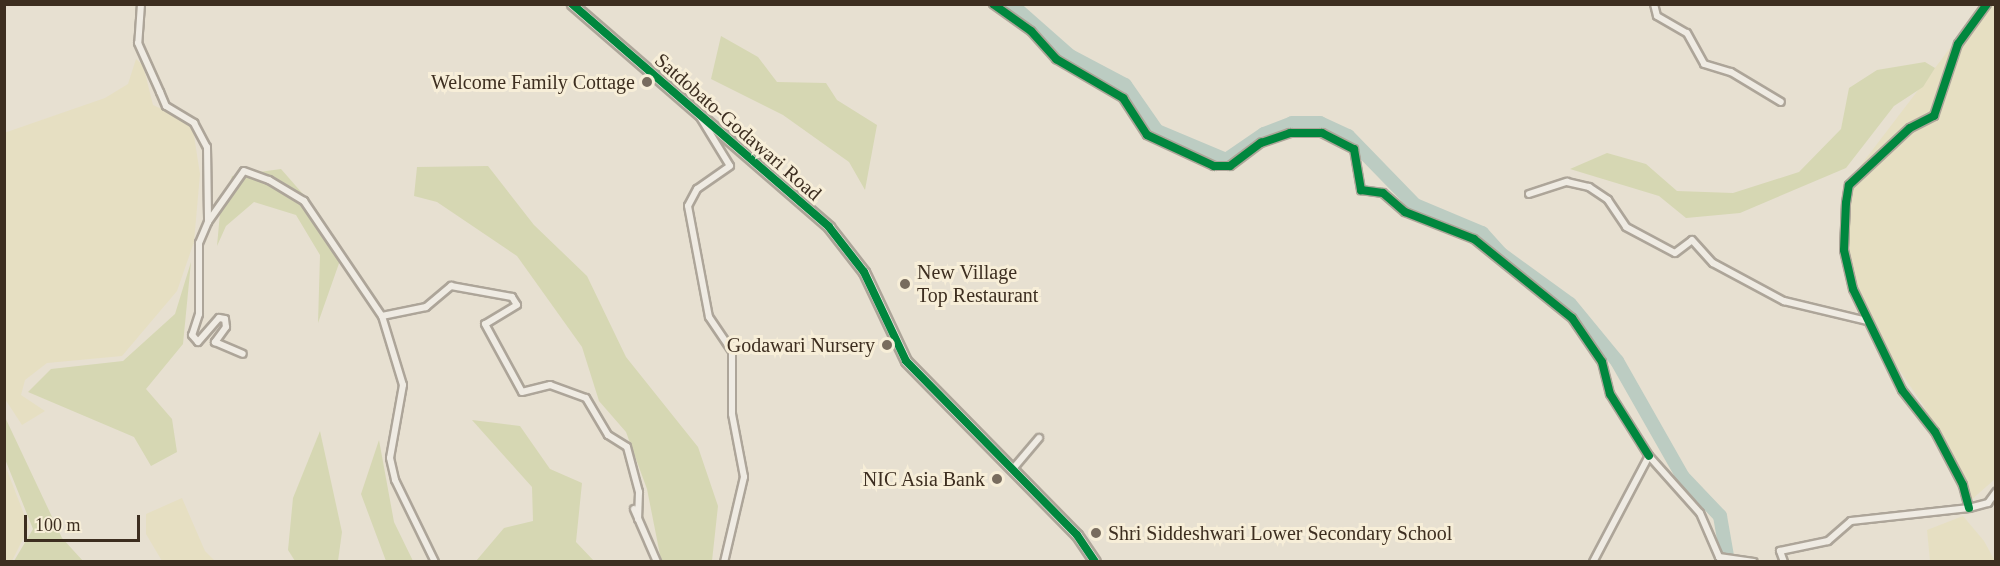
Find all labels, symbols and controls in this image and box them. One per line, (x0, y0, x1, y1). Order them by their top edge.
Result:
street label: Satdobato-Godawari Road (637, 37, 839, 217)
place label: Welcome Family Cottage (403, 70, 635, 94)
marker: Welcome Family Cottage (640, 75, 654, 89)
place label: New Village Top Restaurant (917, 260, 1059, 307)
marker: New Village Top Restaurant (898, 277, 912, 291)
place label: Godawari Nursery (704, 333, 875, 357)
marker: Godawari Nursery (880, 338, 894, 352)
place label: NIC Asia Bank (854, 467, 985, 491)
marker: NIC Asia Bank (990, 472, 1004, 486)
scale bar (27, 503, 142, 541)
text: 100 m (35, 515, 81, 535)
place label: Shri Siddeshwari Lower Secondary School (1108, 521, 1498, 545)
marker: Shri Siddeshwari Lower Secondary School (1089, 526, 1103, 540)

